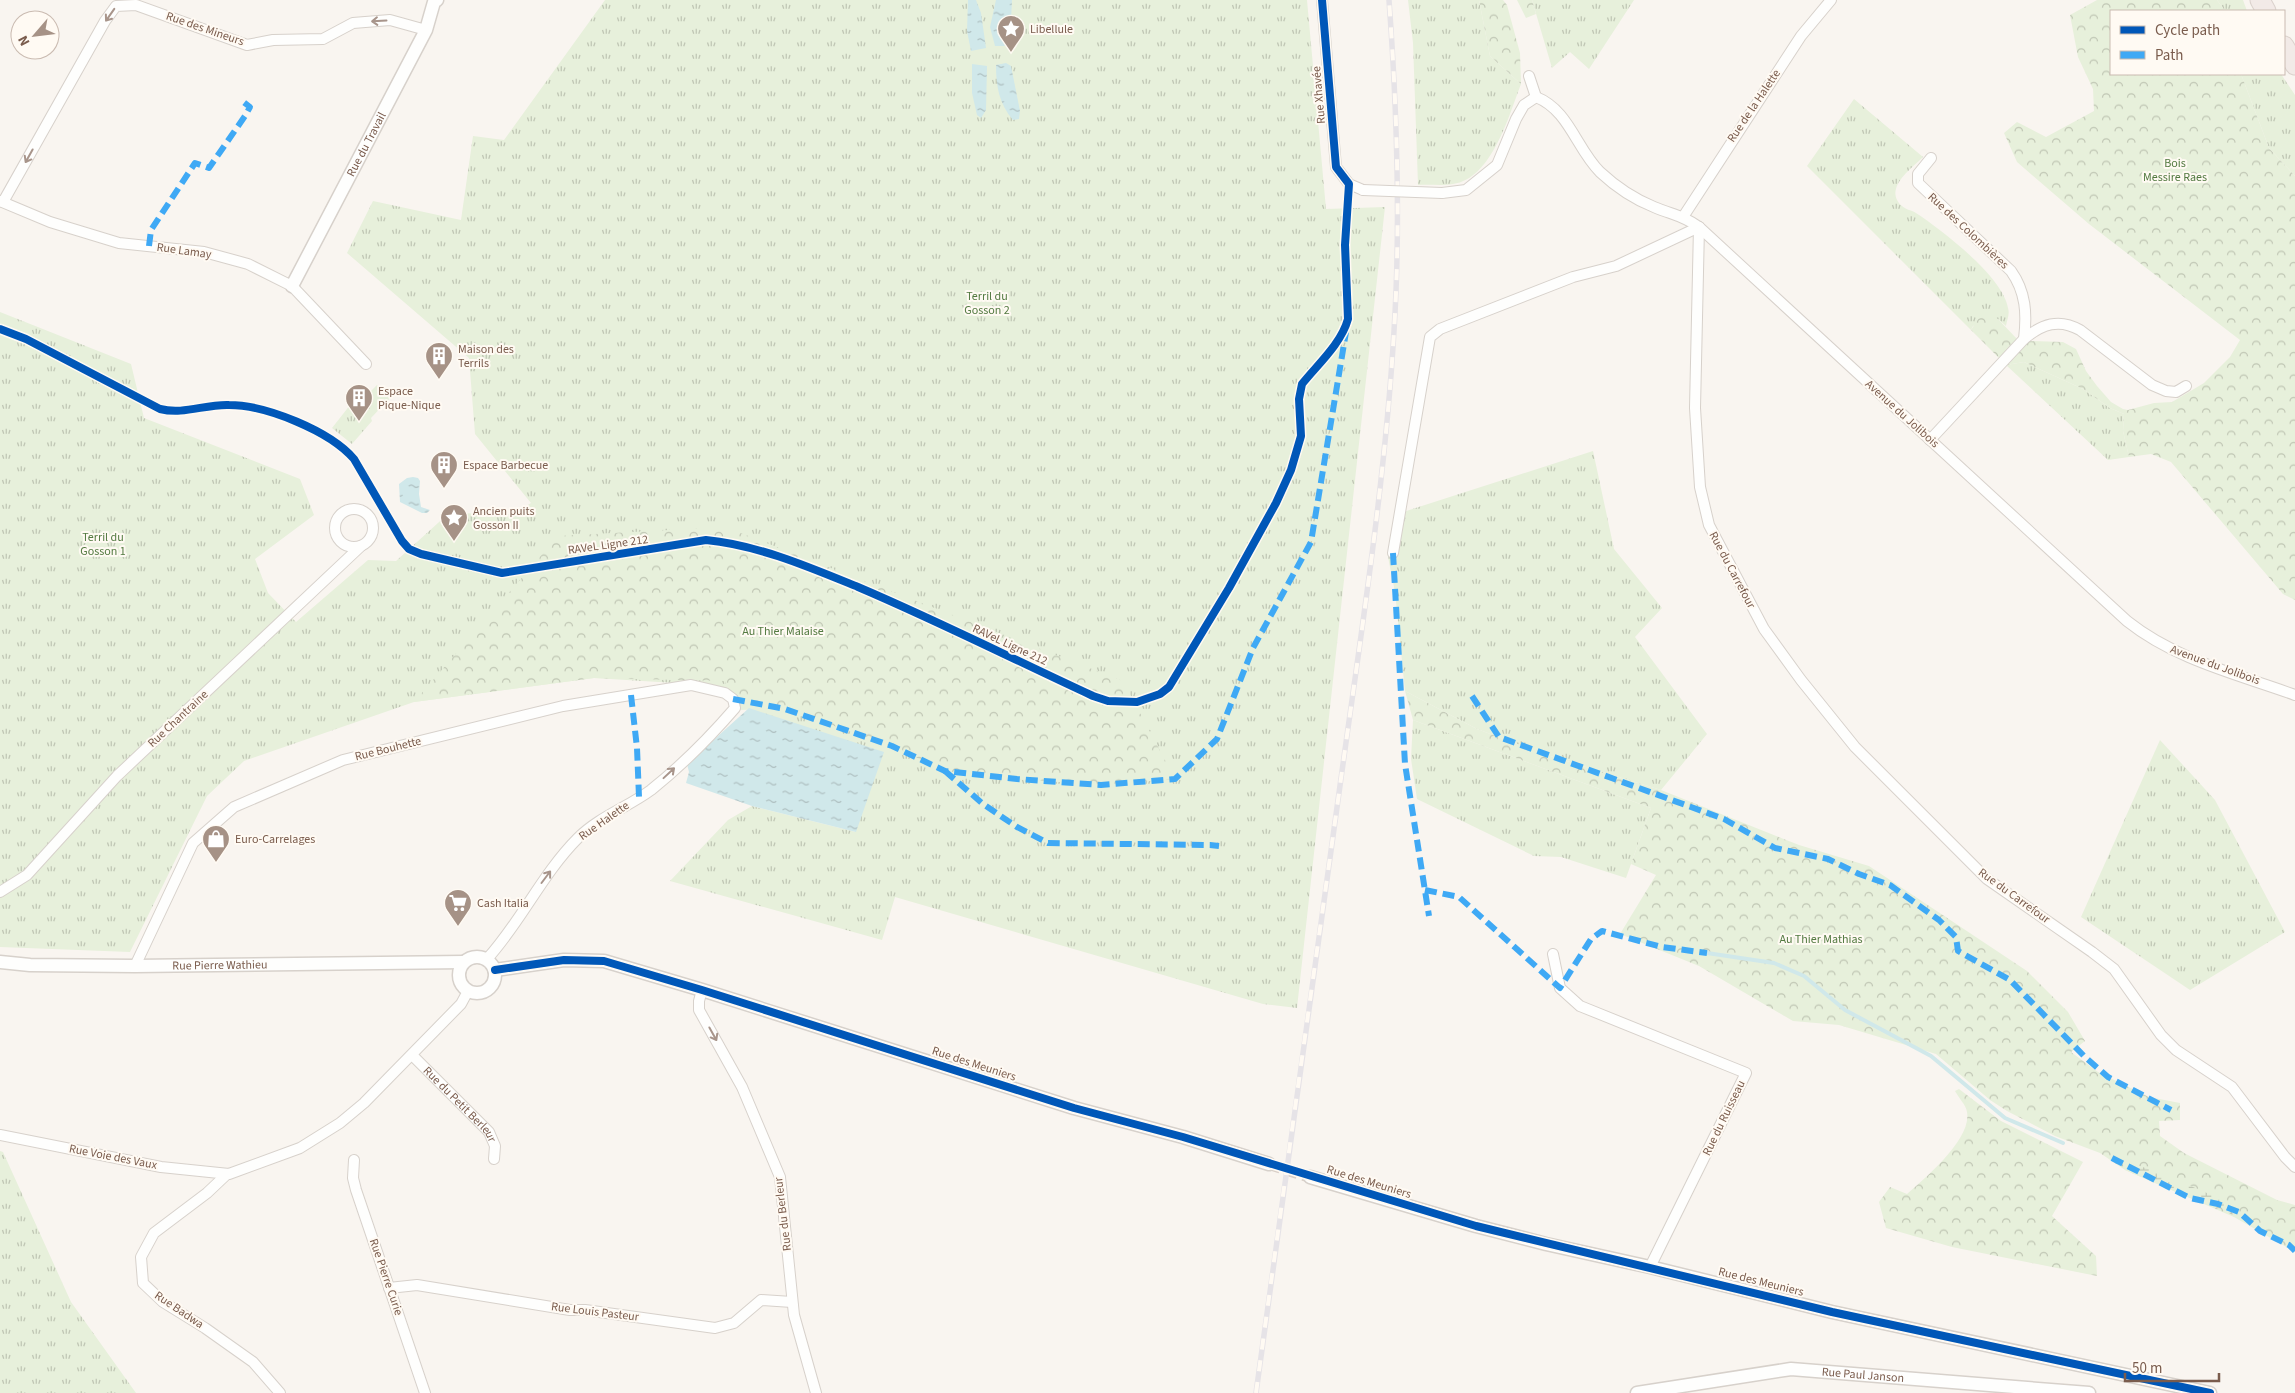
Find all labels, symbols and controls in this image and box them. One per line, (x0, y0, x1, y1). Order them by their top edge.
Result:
one-way arrow (105, 8, 115, 22)
street label: Rue des Mineurs (164, 8, 246, 50)
north arrow (10, 10, 60, 60)
legend (2110, 10, 2285, 75)
place icon: Libellule (996, 14, 1026, 53)
one-way arrow (371, 17, 387, 26)
text: Cycle path (2155, 20, 2220, 41)
place label: Libellule (1030, 21, 1073, 38)
text: N (13, 32, 35, 49)
text: Path (2155, 45, 2183, 66)
street label: Rue Xhavée (1308, 65, 1330, 125)
street label: Rue de la Halette (1723, 66, 1785, 146)
street label: Rue du Travail (342, 109, 390, 179)
one-way arrow (24, 148, 33, 163)
park label: Bois Messire Raes (2143, 155, 2207, 186)
street label: Rue des Colombières (1924, 189, 2012, 273)
street label: Rue Lamay (155, 239, 213, 263)
park label: Terril du Gosson 2 (964, 288, 1010, 319)
building icon: Maison des Terrils (424, 341, 454, 380)
place label: Maison des Terrils (458, 341, 514, 372)
street label: Avenue du Jolibois (1861, 376, 1943, 452)
building icon: Espace Pique-Nique (344, 383, 374, 422)
place label: Espace Pique-Nique (378, 383, 441, 414)
building icon: Espace Barbecue (429, 450, 459, 489)
place label: Espace Barbecue (463, 457, 548, 474)
place icon: Ancien puits Gosson II (439, 503, 469, 542)
place label: Ancien puits Gosson II (473, 503, 535, 534)
park label: Terril du Gosson 1 (80, 529, 126, 560)
street label: Rue du Carrefour (1705, 529, 1760, 612)
street label: RAVeL Ligne 212 (567, 531, 649, 559)
street label: RAVeL Ligne 212 (970, 620, 1050, 670)
park label: Au Thier Malaise (742, 623, 824, 640)
street label: Avenue du Jolibois (2168, 641, 2262, 689)
street label: Rue Chantraine (144, 686, 212, 752)
street label: Rue Bouhette (353, 733, 423, 765)
one-way arrow (662, 767, 675, 779)
street label: Rue Halette (575, 797, 633, 845)
shop icon: Euro-Carrelages (201, 824, 231, 863)
place label: Euro-Carrelages (235, 831, 315, 848)
street label: Rue du Carrefour (1975, 864, 2054, 928)
one-way arrow (541, 871, 552, 884)
supermarket icon: Cash Italia (443, 888, 473, 927)
place label: Cash Italia (477, 895, 529, 912)
park label: Au Thier Mathias (1779, 931, 1863, 948)
street label: Rue Pierre Wathieu (172, 956, 268, 974)
one-way arrow (709, 1027, 719, 1041)
street label: Rue des Meuniers (930, 1042, 1018, 1086)
street label: Rue du Petit Berleur (419, 1062, 501, 1145)
street label: Rue du Ruisseau (1698, 1077, 1750, 1159)
street label: Rue Voie des Vaux (67, 1140, 159, 1174)
street label: Rue des Meuniers (1325, 1161, 1413, 1203)
street label: Rue du Berleur (770, 1175, 796, 1252)
street label: Rue Pierre Curie (365, 1236, 407, 1318)
street label: Rue des Meuniers (1716, 1263, 1806, 1301)
street label: Rue Badwa (151, 1287, 207, 1333)
street label: Rue Louis Pasteur (550, 1298, 641, 1326)
scale bar (2125, 1350, 2219, 1382)
text: 50 m (2132, 1358, 2162, 1379)
street label: Rue Paul Janson (1821, 1363, 1905, 1387)

